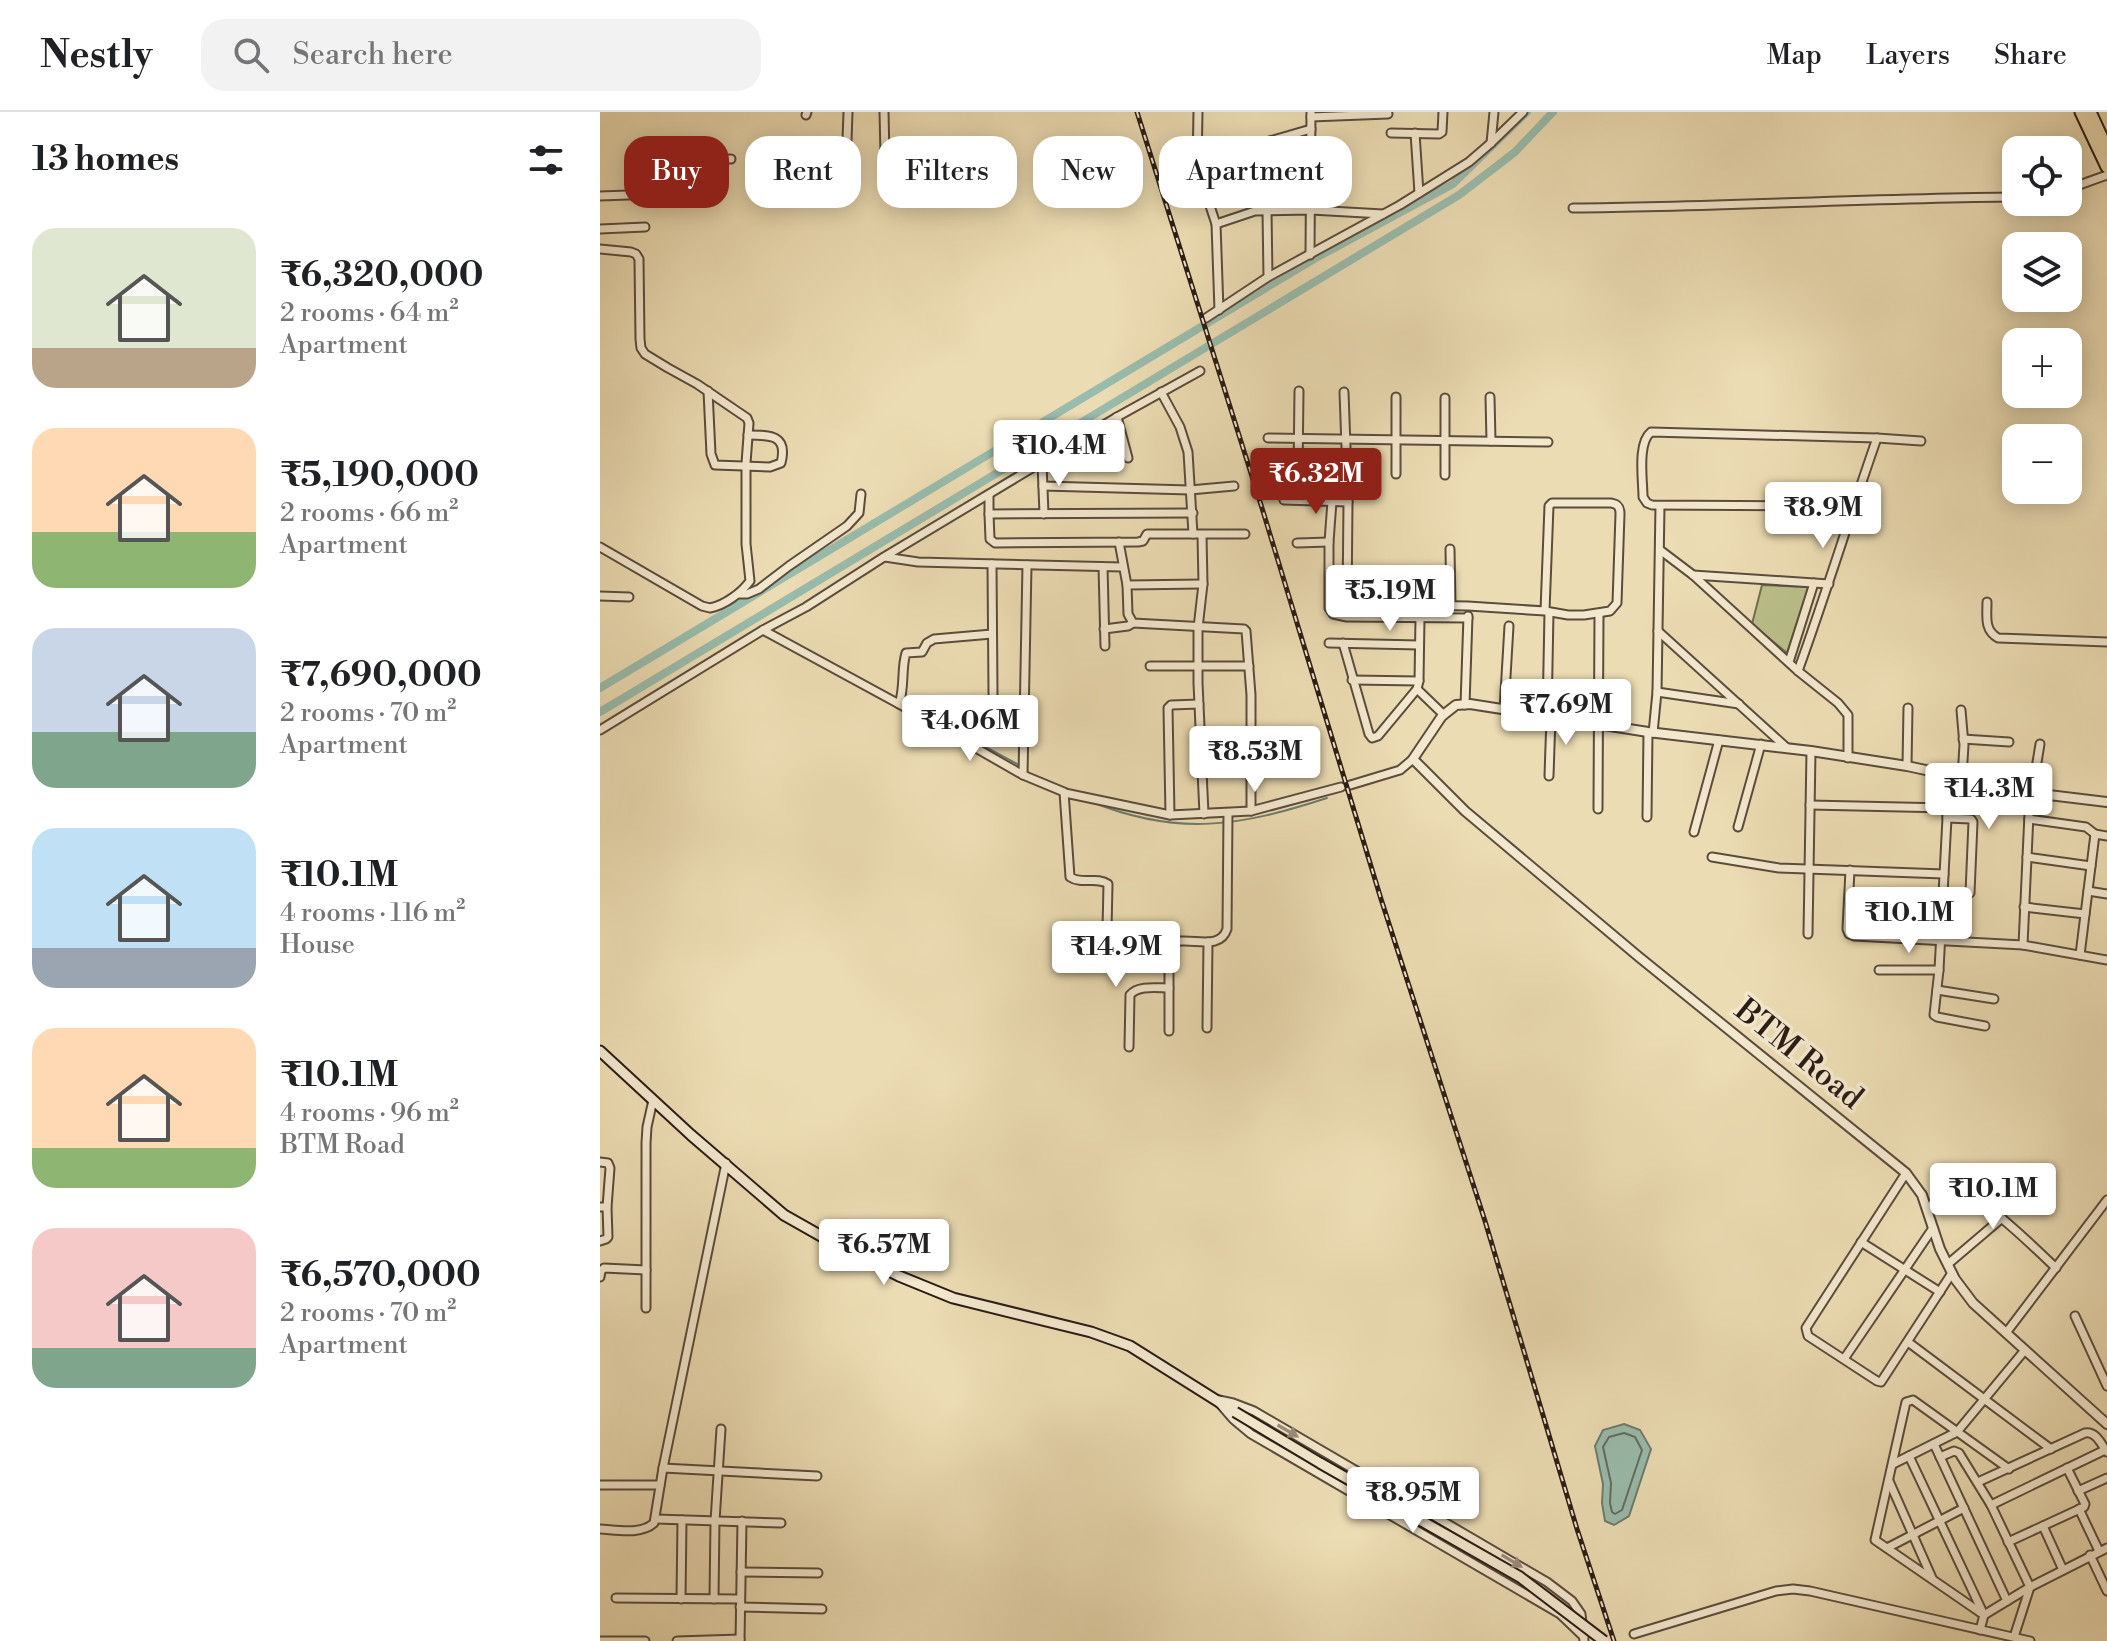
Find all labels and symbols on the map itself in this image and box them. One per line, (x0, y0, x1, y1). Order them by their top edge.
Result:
pin: ₹10.4M (994, 420, 1124, 488)
pin: ₹6.32M (1251, 448, 1381, 516)
pin: ₹8.9M (1767, 482, 1879, 550)
pin: ₹5.19M (1325, 565, 1455, 633)
pin: ₹7.69M (1501, 679, 1631, 747)
pin: ₹4.06M (905, 695, 1035, 763)
pin: ₹8.53M (1190, 726, 1320, 794)
pin: ₹14.3M (1924, 763, 2054, 831)
pin: ₹10.1M (1844, 887, 1974, 955)
pin: ₹14.9M (1051, 921, 1181, 989)
street label: BTM Road (1726, 989, 1871, 1118)
pin: ₹10.1M (1928, 1163, 2058, 1231)
pin: ₹6.57M (819, 1219, 949, 1287)
one-way arrow (1276, 1424, 1299, 1438)
pin: ₹8.95M (1348, 1467, 1478, 1535)
one-way arrow (1501, 1554, 1523, 1568)

